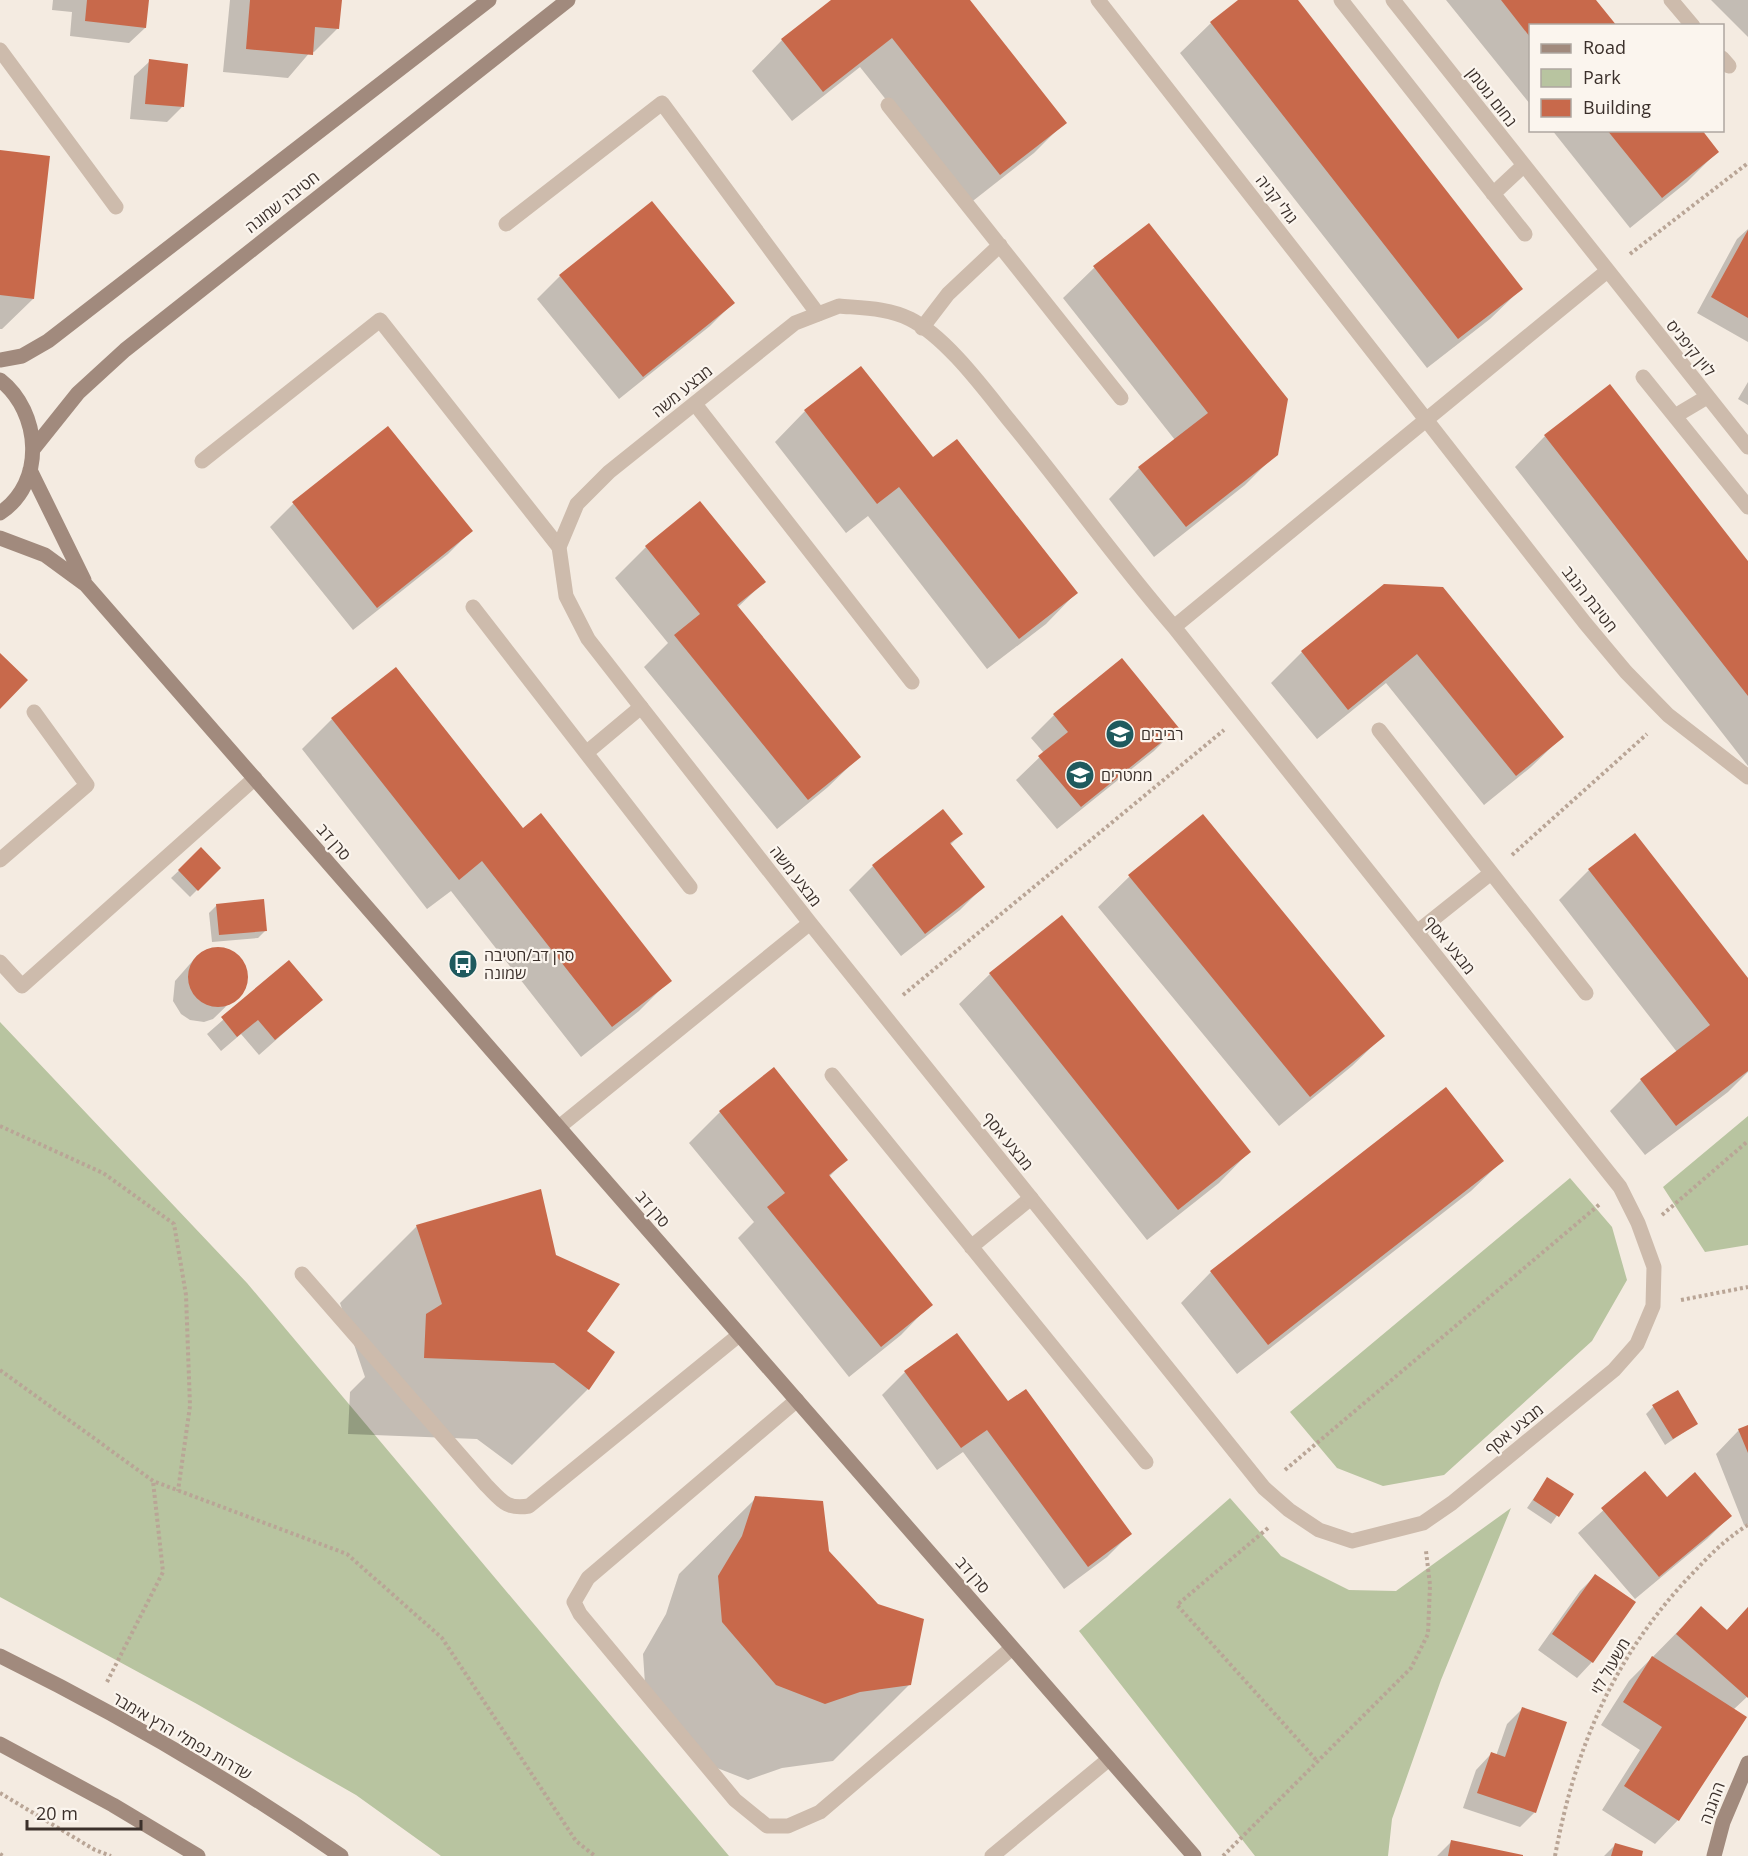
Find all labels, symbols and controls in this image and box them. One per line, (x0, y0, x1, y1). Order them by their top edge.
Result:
legend (1529, 24, 1724, 132)
text: Road (1583, 35, 1626, 59)
street label: נחום גוטמן (1462, 63, 1522, 131)
text: Park (1583, 65, 1621, 89)
text: Building (1583, 95, 1651, 119)
street label: חטיבה שמונה (240, 166, 324, 238)
street label: גולי קניה (1251, 170, 1303, 228)
street label: לוין קיפניס (1661, 315, 1721, 381)
street label: מבצע משה (647, 360, 717, 422)
street label: חטיבת הנגב (1557, 561, 1623, 637)
school or university icon: רביבים (1104, 718, 1136, 750)
place label: רביבים (1141, 723, 1183, 745)
school or university icon: ממטרים (1064, 759, 1096, 791)
place label: ממטרים (1101, 764, 1153, 786)
street label: סרן דב (312, 819, 356, 865)
street label: מבצע משה (765, 841, 827, 911)
street label: מבצע אסף (1420, 911, 1480, 979)
place label: סרן דב/חטיבה שמונה (484, 944, 574, 984)
bus stop icon: סרן דב/חטיבה שמונה (447, 948, 479, 980)
street label: מבצע אסף (978, 1107, 1038, 1175)
street label: סרן דב (631, 1186, 675, 1232)
street label: מבצע אסף (1480, 1399, 1548, 1459)
street label: סרן דב (951, 1552, 995, 1598)
street label: משעול לוי (1585, 1634, 1635, 1698)
street label: שדרות נפתלי הרץ אימבר (108, 1687, 256, 1785)
street label: ההגנה (1694, 1779, 1730, 1827)
scale bar (27, 1793, 141, 1831)
text: 20 m (36, 1801, 78, 1825)

